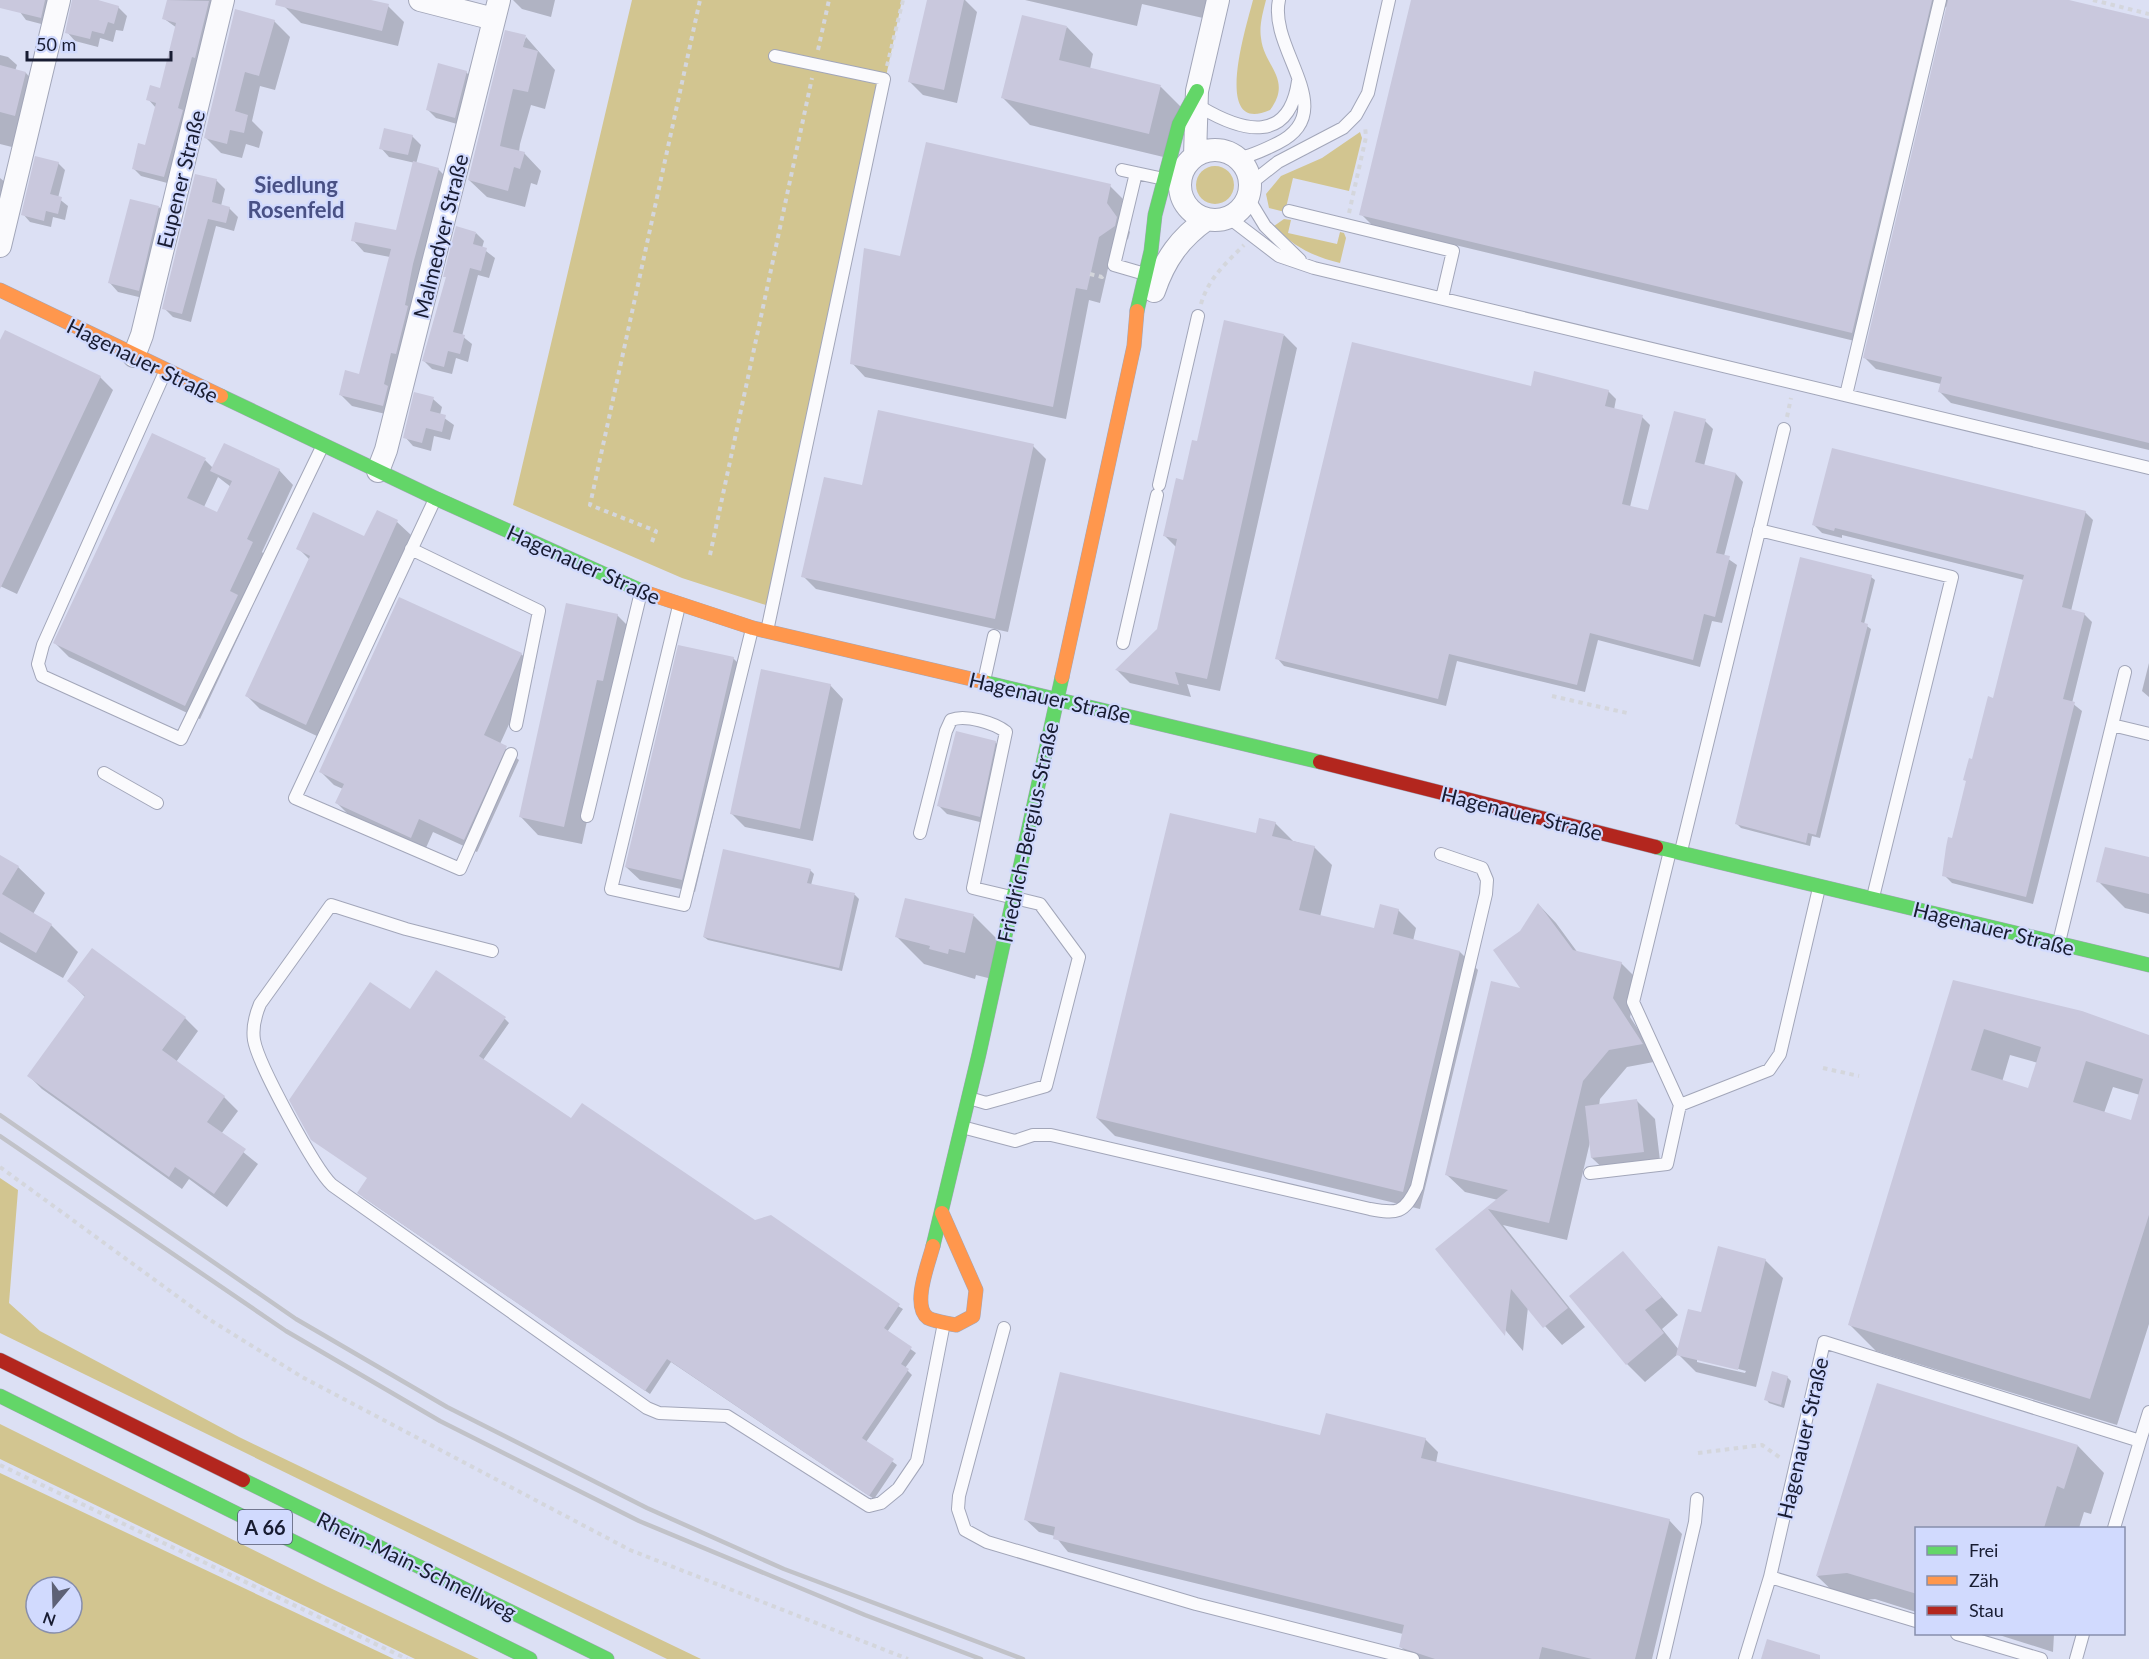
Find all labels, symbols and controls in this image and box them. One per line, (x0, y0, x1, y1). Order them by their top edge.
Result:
scale bar (27, 24, 171, 62)
text: 50 m (36, 33, 76, 55)
street label: Eupener Straße (151, 107, 209, 251)
street label: Malmedyer Straße (407, 151, 473, 321)
district label: Siedlung Rosenfeld (248, 171, 344, 223)
street label: Hagenauer Straße (63, 313, 223, 407)
street label: Hagenauer Straße (503, 519, 665, 609)
street label: Hagenauer Straße (967, 666, 1133, 728)
street label: Friedrich-Bergius-Straße (991, 719, 1063, 945)
street label: Hagenauer Straße (1439, 781, 1605, 845)
street label: Hagenauer Straße (1911, 896, 2077, 960)
street label: Hagenauer Straße (1771, 1355, 1833, 1521)
street label: Rhein-Main-Schnellweg (313, 1506, 521, 1624)
road number: A 66 (238, 1510, 292, 1544)
legend (1915, 1527, 2125, 1635)
text: Frei (1969, 1539, 1998, 1561)
text: Zäh (1969, 1569, 1999, 1591)
north arrow (24, 1575, 84, 1635)
text: Stau (1969, 1599, 2004, 1621)
text: N (40, 1609, 58, 1631)

